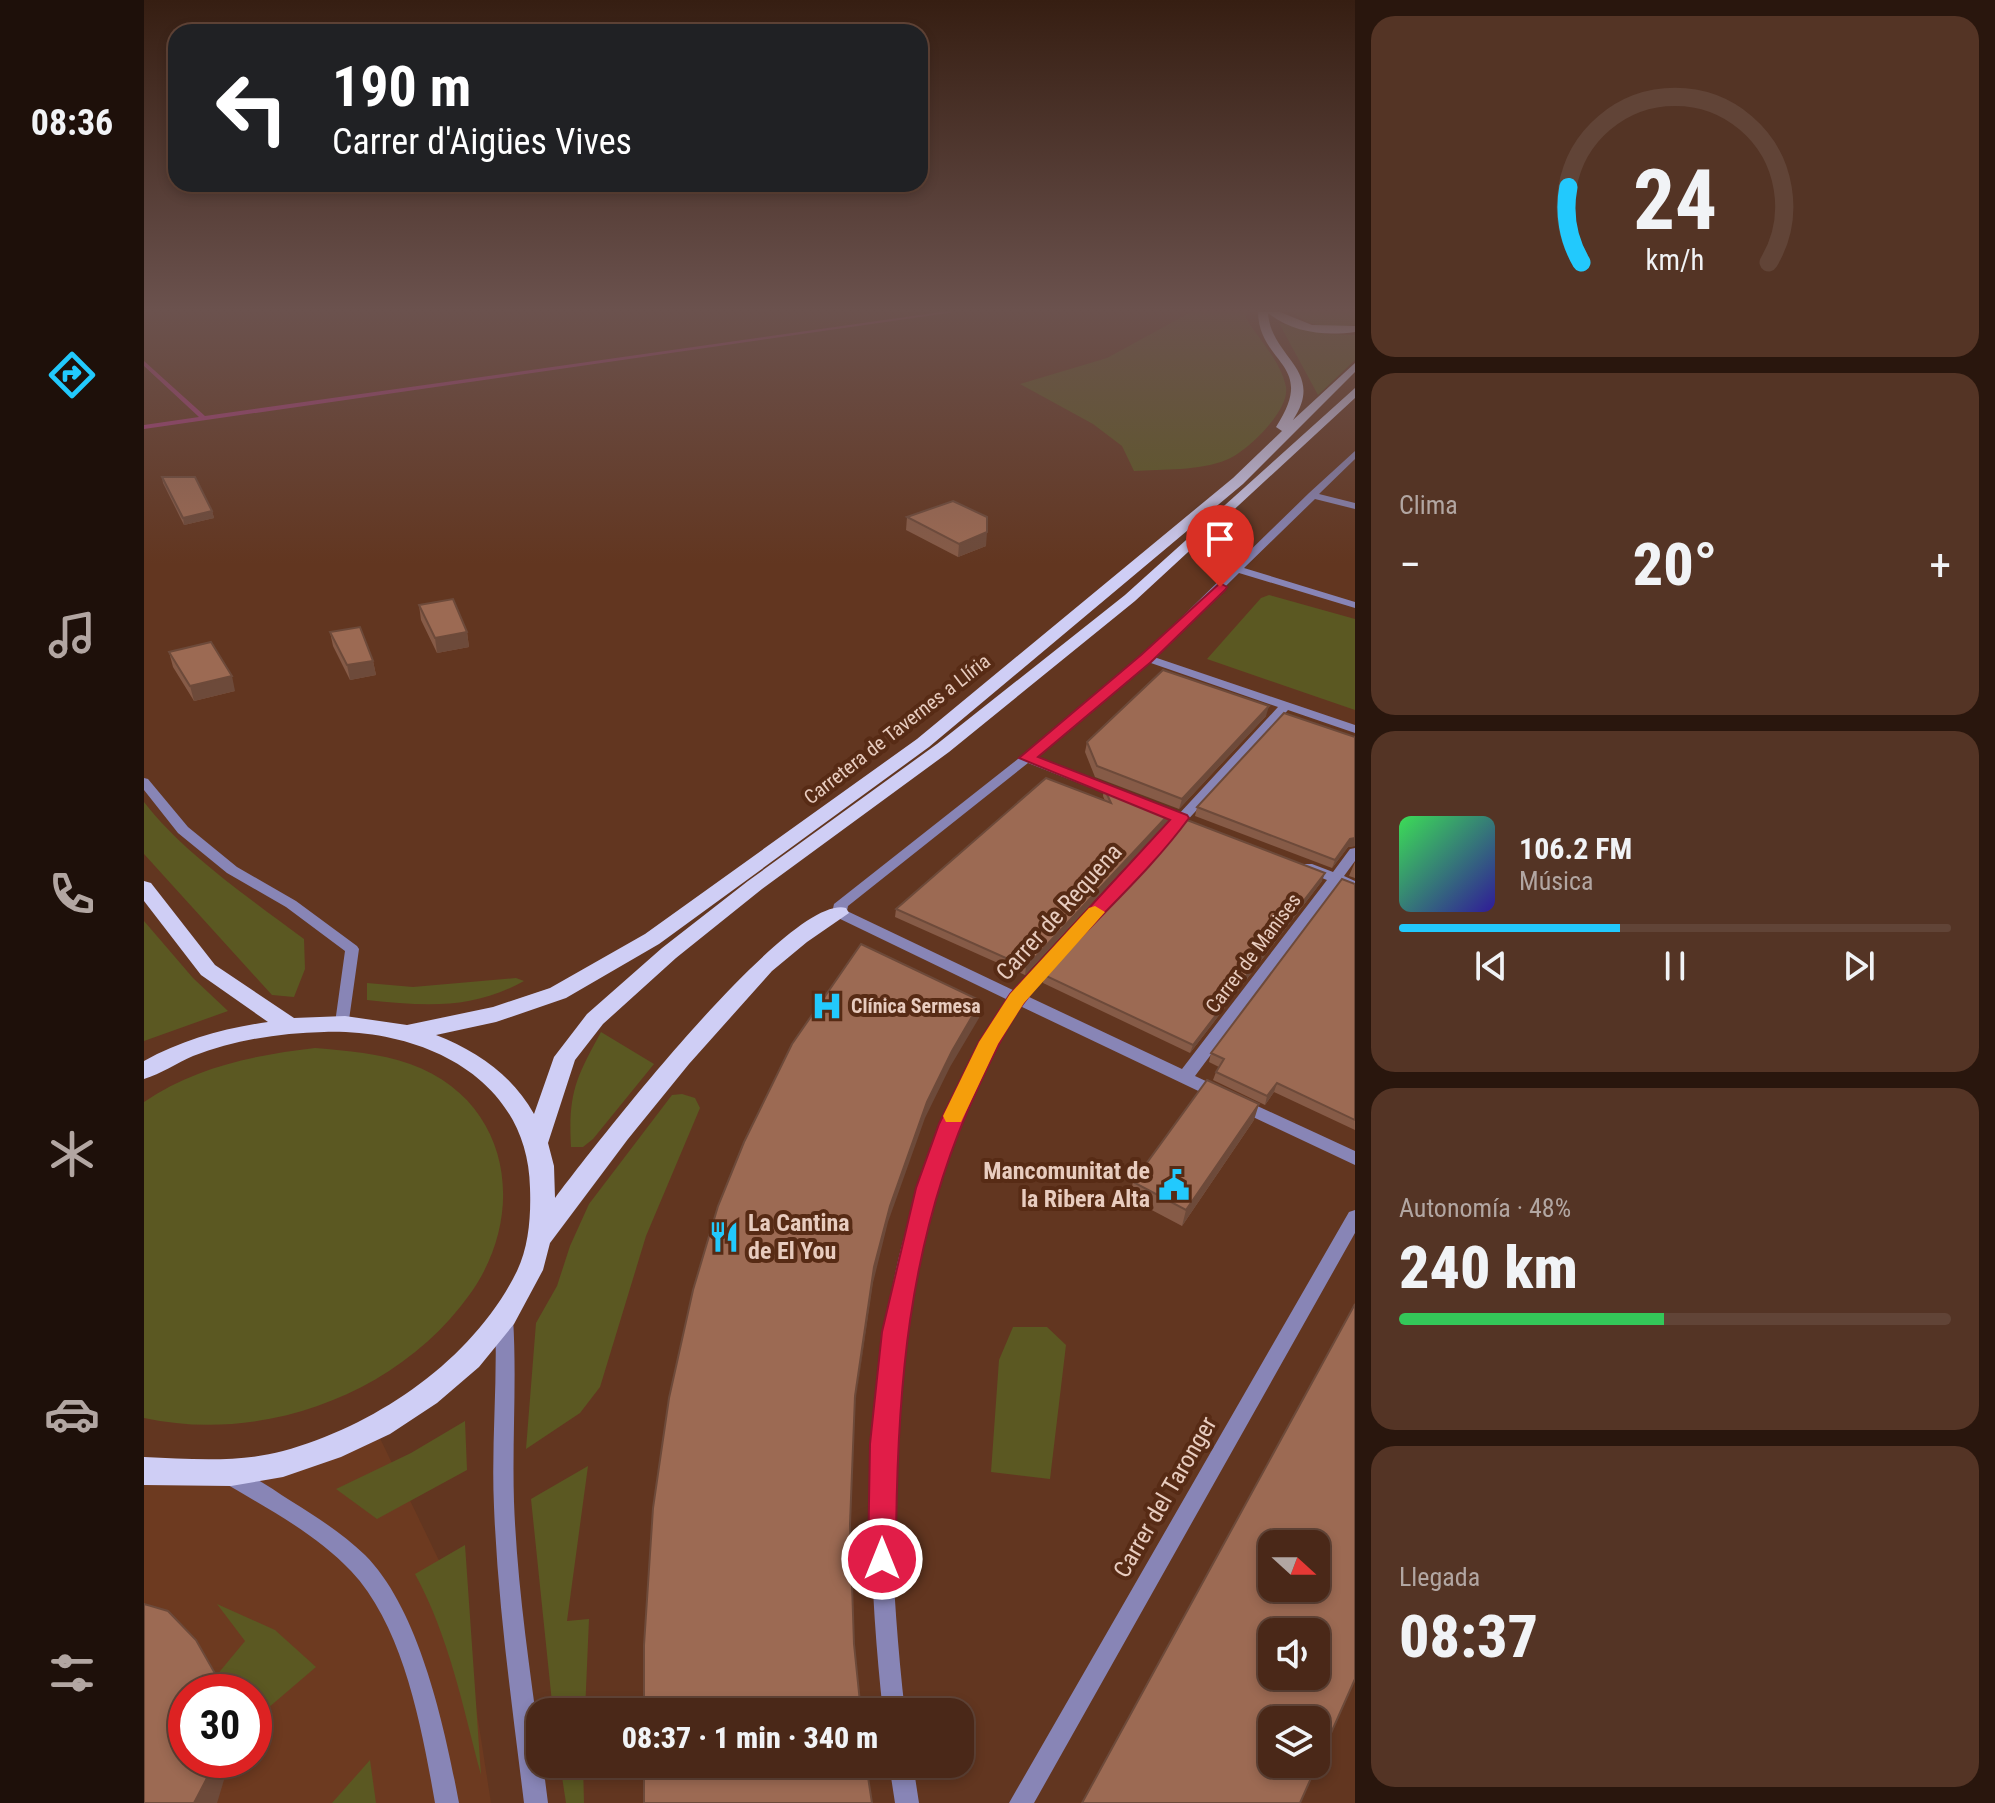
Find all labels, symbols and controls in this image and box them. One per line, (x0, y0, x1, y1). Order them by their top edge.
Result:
text: 190 m (332, 54, 471, 120)
icon: left (200, 56, 304, 160)
text: 08:36 (31, 102, 113, 144)
text: Carrer d'Aigües Vives (332, 121, 632, 163)
text: 24 (1633, 151, 1717, 248)
text: km/h (1646, 243, 1704, 277)
icon: directions (44, 347, 100, 403)
text: Clima (1399, 490, 1458, 520)
pin (1186, 505, 1254, 587)
icon: arrive (1198, 517, 1242, 561)
text: 20° (1633, 529, 1717, 600)
text: − (1399, 539, 1421, 591)
text: + (1929, 539, 1951, 591)
icon: music (44, 607, 100, 663)
street label: Carretera de Tavernes a Llíria (799, 649, 995, 809)
text: 106.2 FM (1519, 831, 1632, 866)
street label: Carrer de Requena (990, 838, 1128, 986)
icon: phone (44, 866, 100, 922)
text: Música (1519, 866, 1594, 896)
street label: Carrer de Manises (1200, 888, 1306, 1018)
icon: previous (1469, 944, 1513, 988)
icon: pause (1653, 944, 1697, 988)
icon: next (1837, 944, 1881, 988)
hospital icon: Clínica Sermesa (810, 989, 844, 1023)
place label: Clínica Sermesa (851, 994, 981, 1018)
icon: climate (44, 1126, 100, 1182)
place label: Mancomunitat de la Ribera Alta (983, 1157, 1150, 1213)
public building icon: Mancomunitat de la Ribera Alta (1157, 1168, 1191, 1202)
text: Autonomía · 48% (1399, 1193, 1571, 1223)
place label: La Cantina de El You (748, 1209, 850, 1265)
restaurant icon: La Cantina de El You (707, 1220, 741, 1254)
text: 240 km (1399, 1232, 1578, 1303)
icon: car (44, 1386, 100, 1442)
street label: Carrer del Taronger (1108, 1412, 1222, 1582)
position arrow (840, 1517, 924, 1601)
north arrow (1258, 1530, 1330, 1602)
map controls (1258, 1530, 1330, 1778)
text: Llegada (1399, 1562, 1480, 1592)
text: 08:37 (1399, 1601, 1538, 1672)
button: sound (1258, 1618, 1330, 1690)
icon: filters (44, 1645, 100, 1701)
speed limit sign: 30 (168, 1674, 272, 1778)
button: layers (1258, 1706, 1330, 1778)
text: 08:37 · 1 min · 340 m (622, 1720, 878, 1755)

